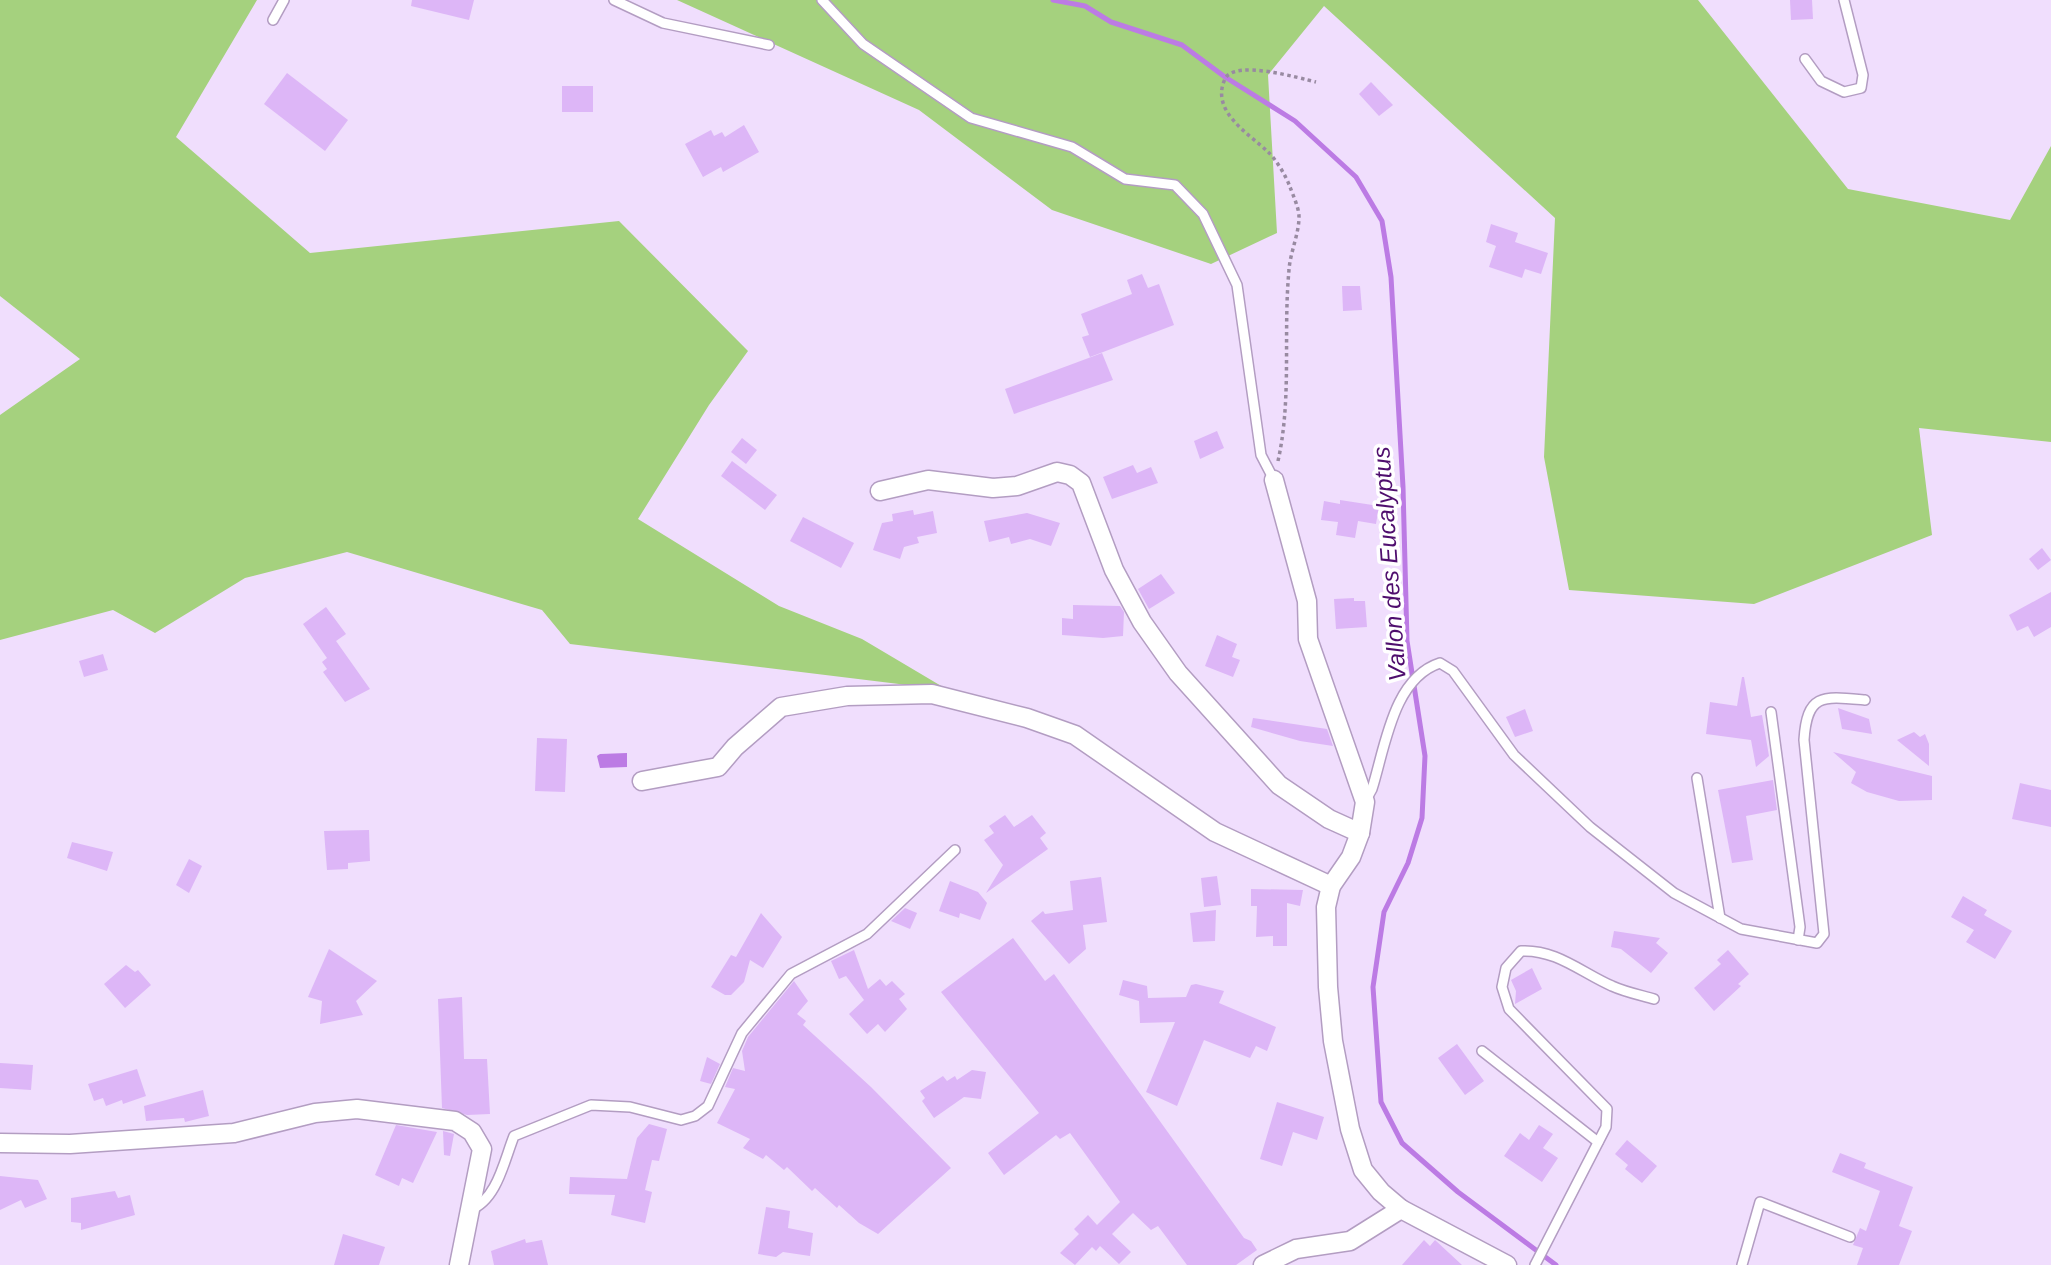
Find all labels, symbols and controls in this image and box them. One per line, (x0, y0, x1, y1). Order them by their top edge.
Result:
water label: Vallon des Eucalyptus (1367, 446, 1411, 682)

